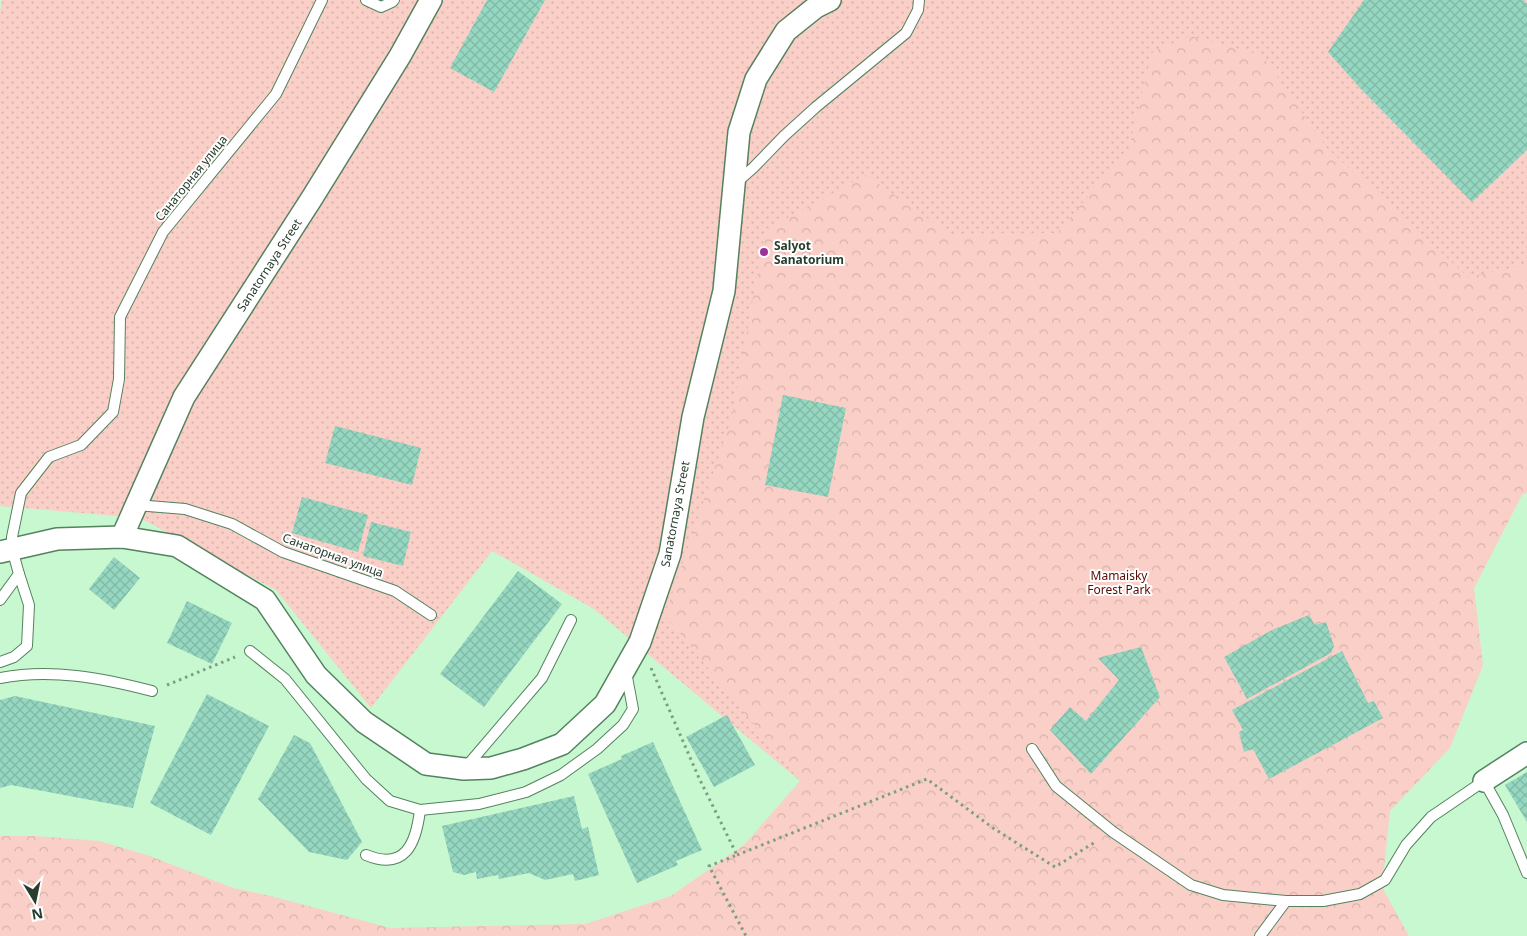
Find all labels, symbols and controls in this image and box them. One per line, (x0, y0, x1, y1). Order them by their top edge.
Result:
street label: Санаторная улица (151, 131, 231, 225)
street label: Sanatornaya Street (233, 215, 306, 315)
place label: Salyot Sanatorium (774, 237, 844, 268)
marker: Salyot Sanatorium (758, 246, 770, 258)
street label: Sanatornaya Street (656, 459, 694, 568)
street label: Санаторная улица (280, 529, 386, 581)
park label: Mamaisky Forest Park (1087, 567, 1151, 598)
north arrow (10, 876, 60, 926)
text: N (30, 904, 45, 925)

